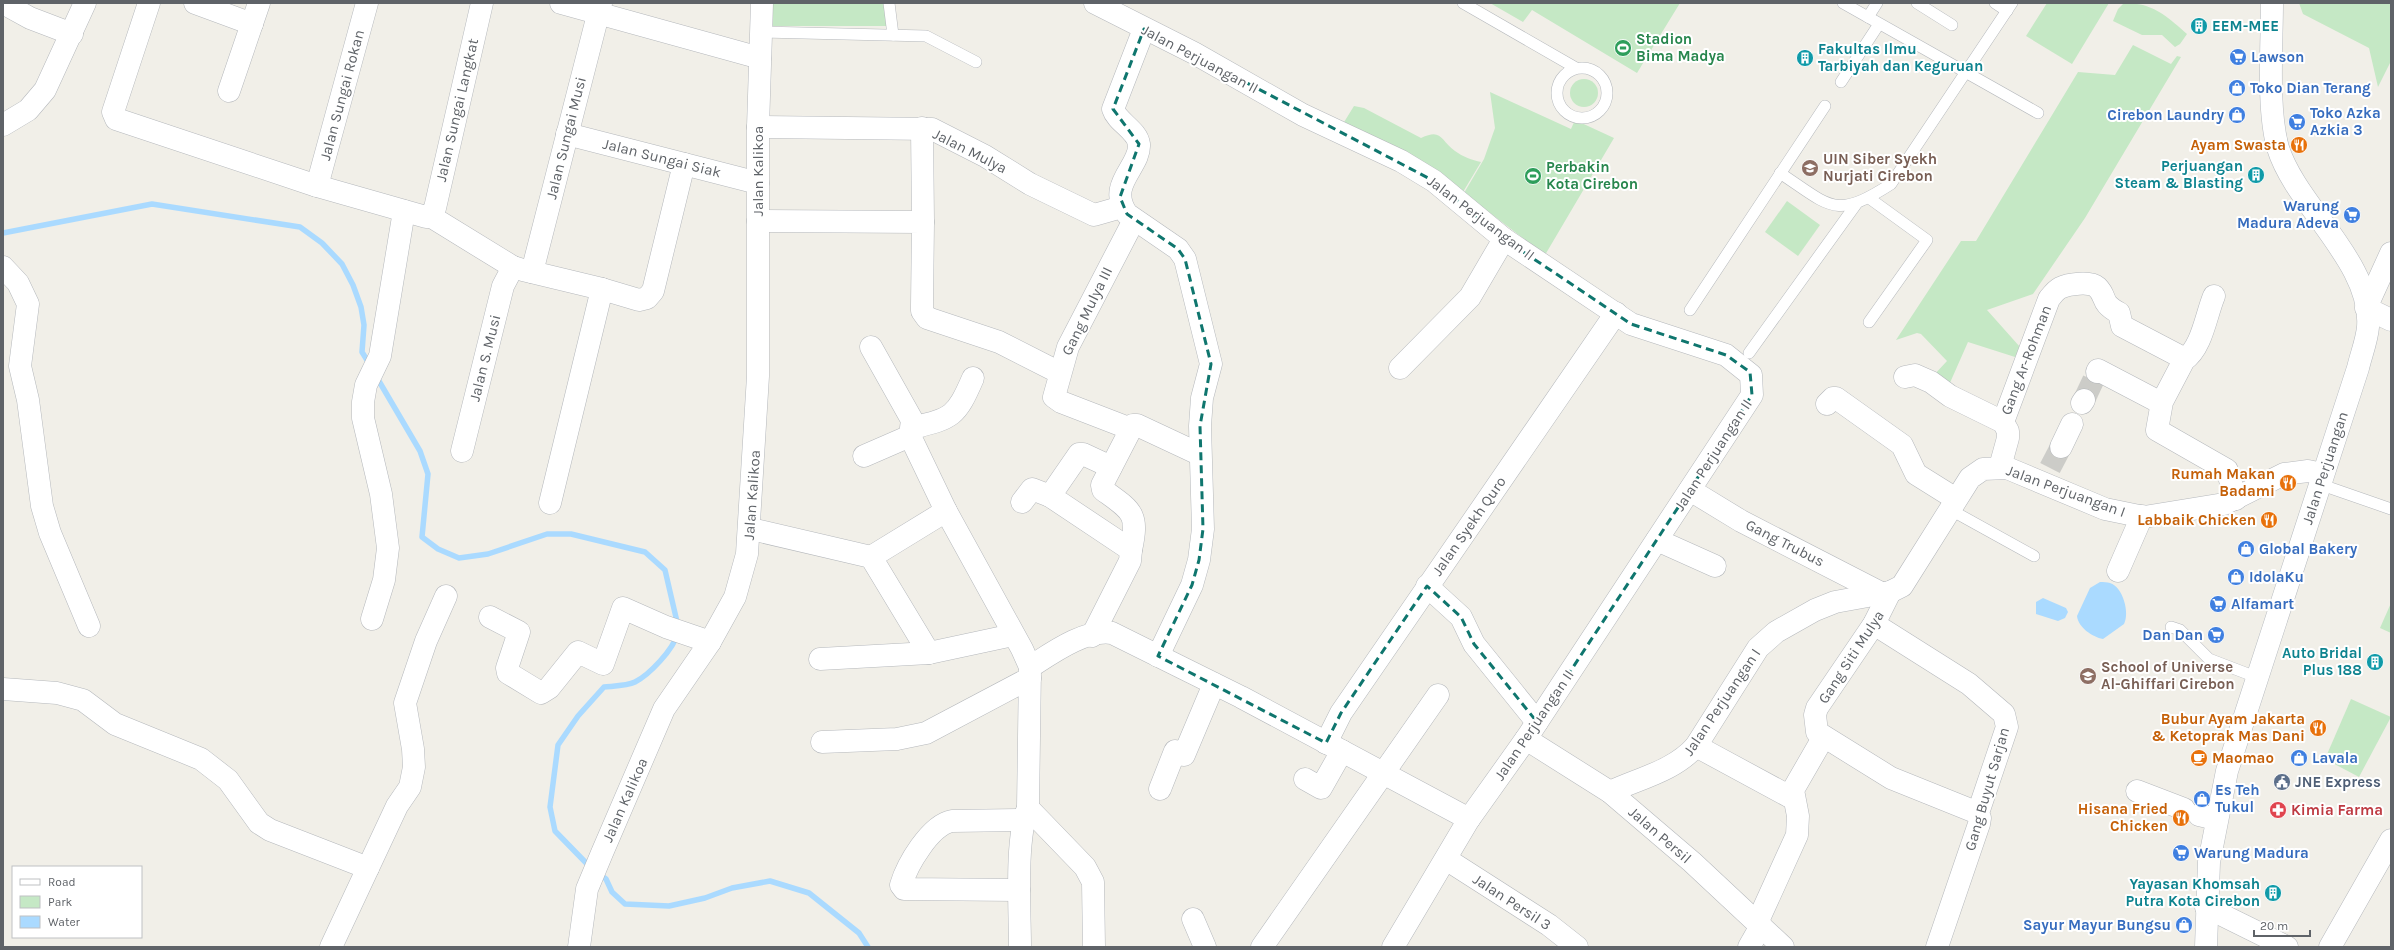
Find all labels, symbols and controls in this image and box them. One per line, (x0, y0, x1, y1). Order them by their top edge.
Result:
building icon: EEM-MEE (2189, 16, 2209, 36)
place label: EEM-MEE (2212, 17, 2279, 35)
street label: Jalan Perjuangan II (1139, 21, 1261, 97)
street label: Jalan Sungai Rokan (316, 28, 368, 162)
place label: Stadion Bima Madya (1636, 30, 1725, 65)
street label: Jalan Sungai Langkat (432, 36, 482, 183)
sports icon: Stadion Bima Madya (1613, 38, 1633, 58)
place label: Fakultas Ilmu Tarbiyah dan Keguruan (1818, 40, 1983, 75)
supermarket icon: Lawson (2228, 47, 2248, 67)
building icon: Fakultas Ilmu Tarbiyah dan Keguruan (1795, 48, 1815, 68)
place label: Lawson (2251, 48, 2304, 66)
street label: Jalan Sungai Musi (542, 75, 590, 201)
shop icon: Toko Dian Terang (2227, 78, 2247, 98)
place label: Toko Dian Terang (2250, 79, 2371, 97)
place label: Toko Azka Azkia 3 (2310, 104, 2381, 139)
shop icon: Cirebon Laundry (2227, 105, 2247, 125)
place label: Cirebon Laundry (2107, 106, 2224, 124)
supermarket icon: Toko Azka Azkia 3 (2287, 112, 2307, 132)
street label: Jalan Mulya (930, 125, 1010, 177)
street label: Jalan Kalikoa (749, 126, 767, 216)
street label: Jalan Sungai Siak (601, 135, 723, 181)
restaurant icon: Ayam Swasta (2289, 135, 2309, 155)
place label: Ayam Swasta (2190, 136, 2286, 154)
place label: UIN Siber Syekh Nurjati Cirebon (1823, 150, 1937, 185)
place label: Perjuangan Steam & Blasting (2115, 157, 2243, 192)
place label: Perbakin Kota Cirebon (1546, 158, 1638, 193)
school or university icon: UIN Siber Syekh Nurjati Cirebon (1800, 158, 1820, 178)
building icon: Perjuangan Steam & Blasting (2246, 165, 2266, 185)
sports icon: Perbakin Kota Cirebon (1523, 166, 1543, 186)
street label: Jalan Perjuangan II (1424, 172, 1538, 264)
place label: Warung Madura Adeva (2237, 197, 2339, 232)
supermarket icon: Warung Madura Adeva (2342, 205, 2362, 225)
street label: Gang Mulya III (1058, 264, 1116, 358)
street label: Gang Ar-Rohman (1997, 303, 2055, 417)
street label: Jalan S. Musi (466, 313, 504, 403)
street label: Jalan Perjuangan II (1670, 396, 1756, 514)
street label: Jalan Perjuangan (2298, 409, 2352, 527)
street label: Jalan Kalikoa (740, 449, 764, 541)
street label: Jalan Perjuangan I (2004, 461, 2128, 521)
place label: Rumah Makan Badami (2171, 465, 2275, 500)
street label: Jalan Syekh Quro (1428, 473, 1510, 579)
restaurant icon: Rumah Makan Badami (2278, 473, 2298, 493)
restaurant icon: Labbaik Chicken (2259, 510, 2279, 530)
place label: Labbaik Chicken (2137, 511, 2256, 529)
street label: Gang Trubus (1743, 516, 1827, 570)
shop icon: Global Bakery (2236, 539, 2256, 559)
place label: Global Bakery (2259, 540, 2358, 558)
shop icon: IdolaKu (2226, 567, 2246, 587)
place label: IdolaKu (2249, 568, 2304, 586)
supermarket icon: Alfamart (2208, 594, 2228, 614)
place label: Alfamart (2231, 595, 2294, 613)
street label: Gang Siti Mulya (1814, 607, 1888, 707)
supermarket icon: Dan Dan (2206, 625, 2226, 645)
place label: Dan Dan (2142, 626, 2203, 644)
place label: Auto Bridal Plus 188 (2282, 644, 2362, 679)
street label: Jalan Perjuangan I (1679, 645, 1765, 759)
building icon: Auto Bridal Plus 188 (2365, 652, 2385, 672)
place label: School of Universe Al-Ghiffari Cirebon (2101, 658, 2235, 693)
street label: Jalan Perjuangan II (1490, 666, 1578, 784)
school or university icon: School of Universe Al-Ghiffari Cirebon (2078, 666, 2098, 686)
place label: Bubur Ayam Jakarta & Ketoprak Mas Dani (2151, 710, 2305, 745)
restaurant icon: Bubur Ayam Jakarta & Ketoprak Mas Dani (2308, 718, 2328, 738)
street label: Gang Buyut Sarjan (1961, 725, 2013, 853)
cafe icon: Maomao (2189, 748, 2209, 768)
shop icon: Lavala (2289, 748, 2309, 768)
place label: Maomao (2212, 749, 2274, 767)
place label: Lavala (2312, 749, 2358, 767)
street label: Jalan Kalikoa (598, 755, 652, 845)
public building icon: JNE Express (2272, 772, 2292, 792)
place label: JNE Express (2295, 773, 2381, 791)
place label: Es Teh Tukul (2215, 781, 2260, 816)
shop icon: Es Teh Tukul (2192, 789, 2212, 809)
place label: Hisana Fried Chicken (2078, 800, 2168, 835)
pharmacy icon: Kimia Farma (2268, 800, 2288, 820)
place label: Kimia Farma (2291, 801, 2383, 819)
street label: Jalan Persil (1625, 803, 1695, 867)
restaurant icon: Hisana Fried Chicken (2171, 808, 2191, 828)
supermarket icon: Warung Madura (2171, 843, 2191, 863)
place label: Warung Madura (2194, 844, 2309, 862)
legend (12, 866, 142, 938)
street label: Jalan Persil 3 (1469, 870, 1555, 934)
text: Road (48, 875, 76, 889)
place label: Yayasan Khomsah Putra Kota Cirebon (2125, 875, 2260, 910)
building icon: Yayasan Khomsah Putra Kota Cirebon (2263, 883, 2283, 903)
text: Park (48, 895, 73, 909)
scale bar (2254, 912, 2310, 938)
text: Water (48, 915, 81, 929)
shop icon: Sayur Mayur Bungsu (2174, 915, 2194, 935)
place label: Sayur Mayur Bungsu (2023, 916, 2171, 934)
text: 20 m (2260, 919, 2288, 933)

